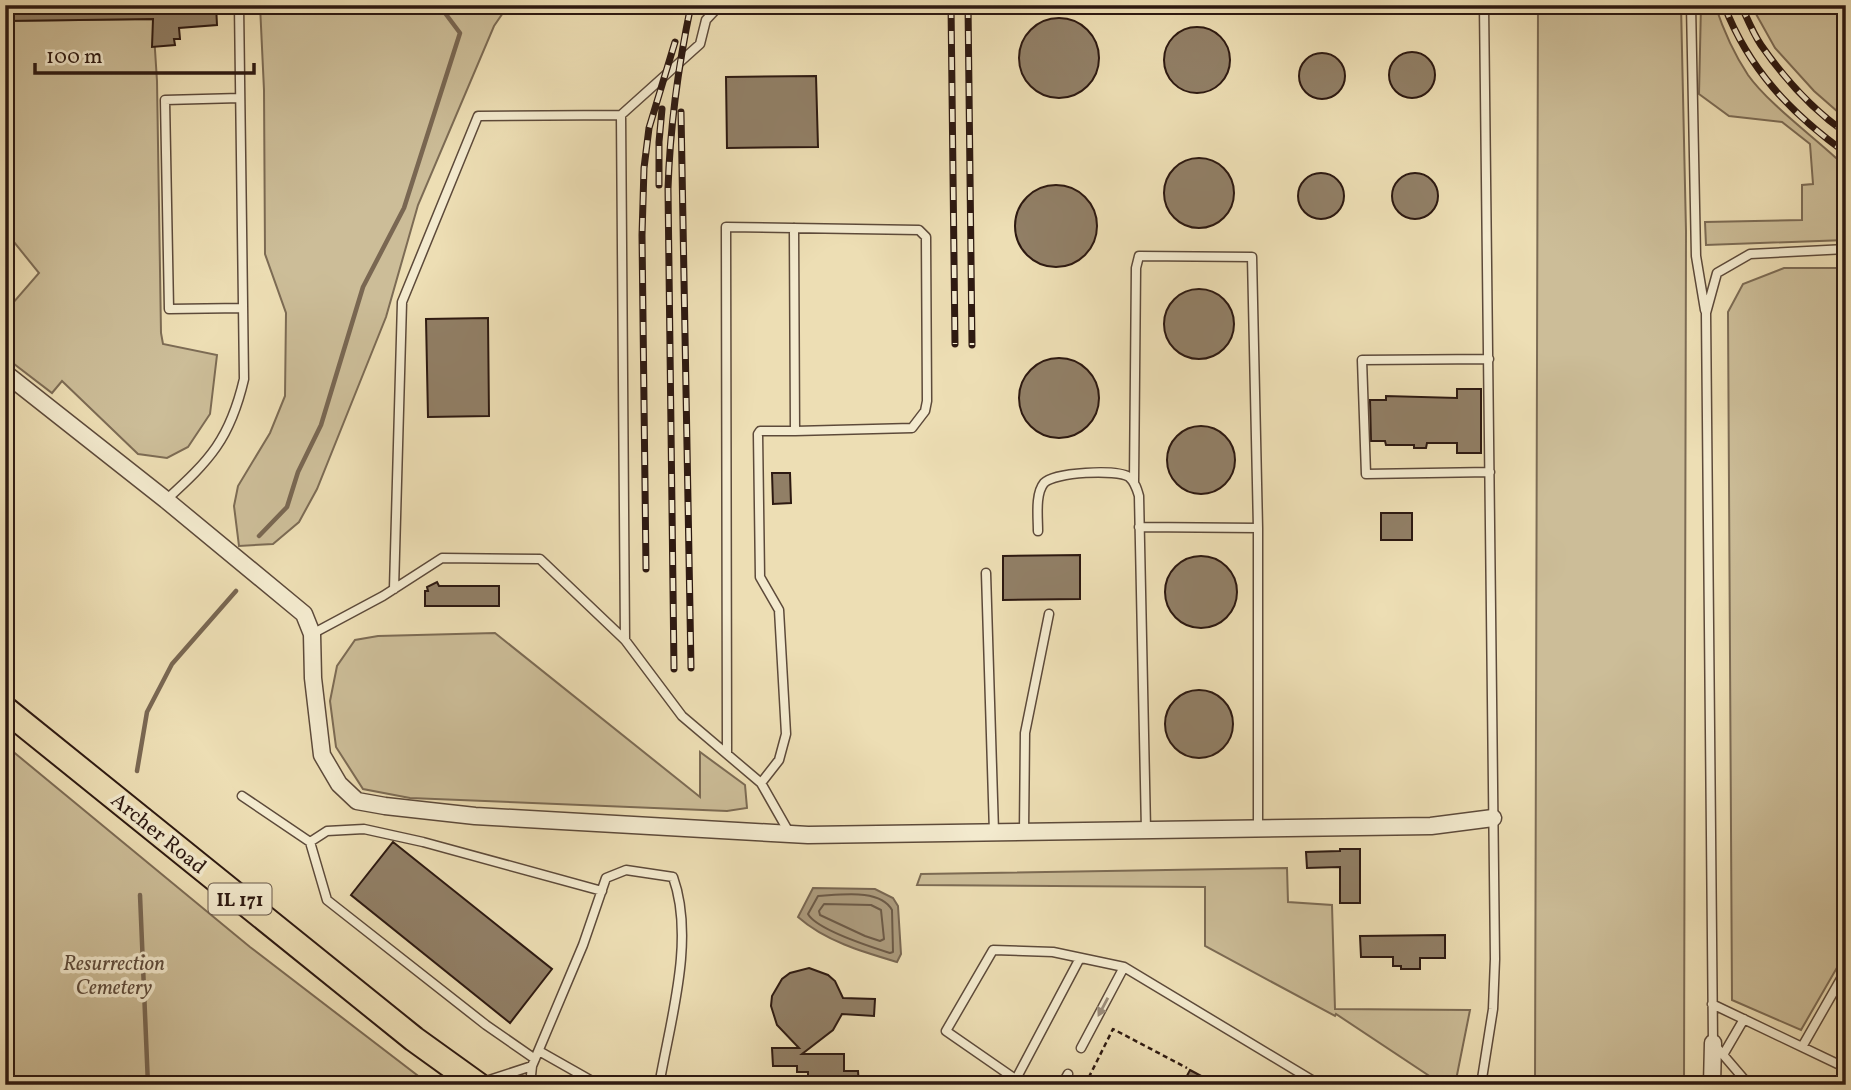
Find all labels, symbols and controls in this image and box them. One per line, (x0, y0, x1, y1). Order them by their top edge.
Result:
scale bar (35, 32, 254, 76)
text: 100 m (46, 43, 103, 72)
street label: Archer Road (104, 787, 212, 882)
road number: IL 171 (208, 884, 272, 914)
park label: Resurrection Cemetery (63, 950, 165, 1003)
one-way arrow (1097, 998, 1109, 1018)

